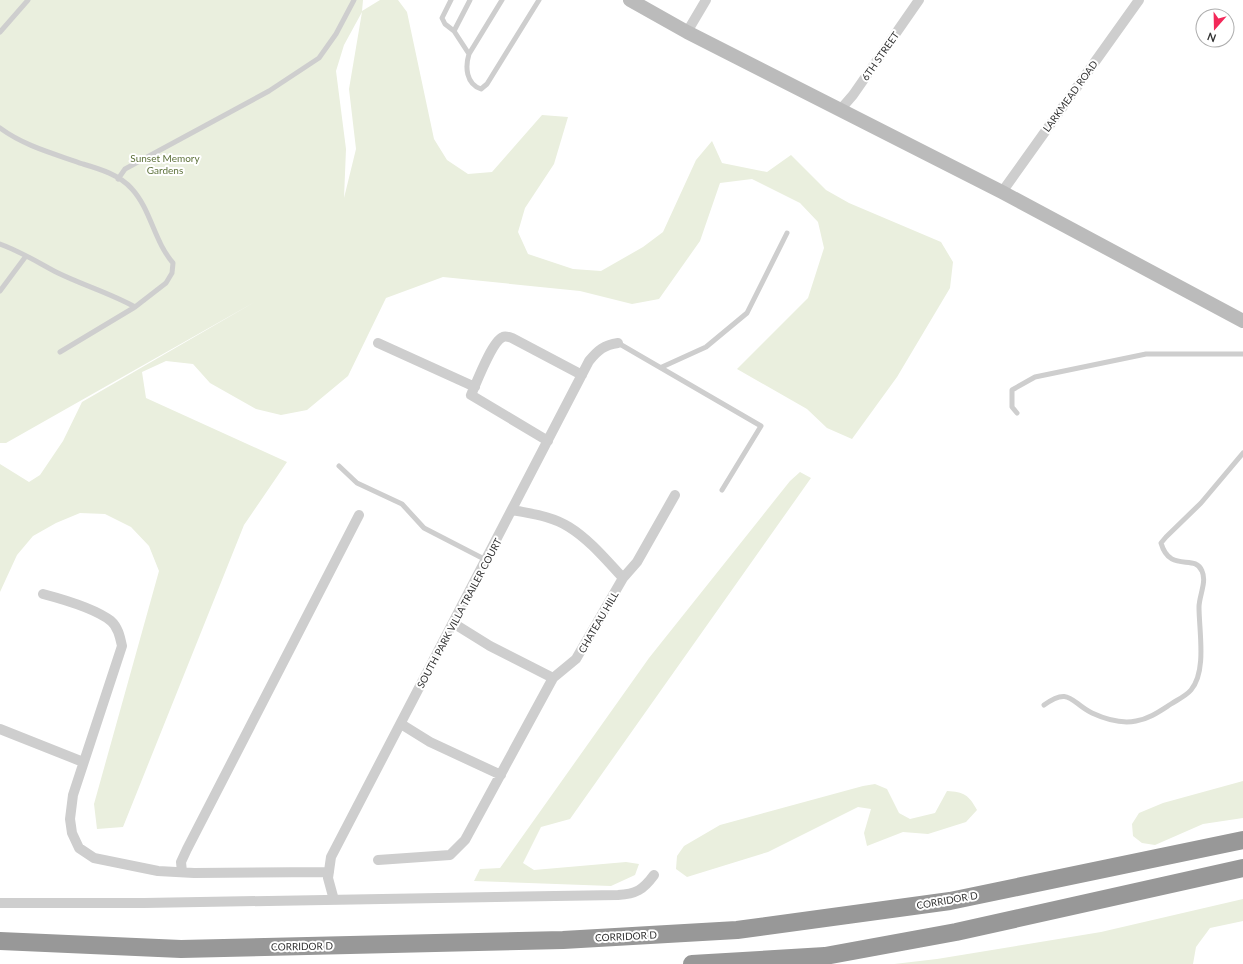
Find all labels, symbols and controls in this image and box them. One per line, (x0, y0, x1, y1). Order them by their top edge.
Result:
north arrow (1195, 8, 1235, 48)
street label: 6TH STREET (859, 29, 901, 83)
text: N (1205, 30, 1218, 45)
street label: LARKMEAD ROAD (1040, 58, 1100, 134)
park label: Sunset Memory Gardens (130, 152, 200, 176)
street label: SOUTH PARK VILLA TRAILER COURT (414, 536, 504, 690)
street label: CHATEAU HILL (575, 589, 621, 655)
street label: CORRIDOR D (915, 889, 979, 911)
street label: CORRIDOR D (595, 928, 658, 944)
street label: CORRIDOR D (271, 939, 333, 953)

